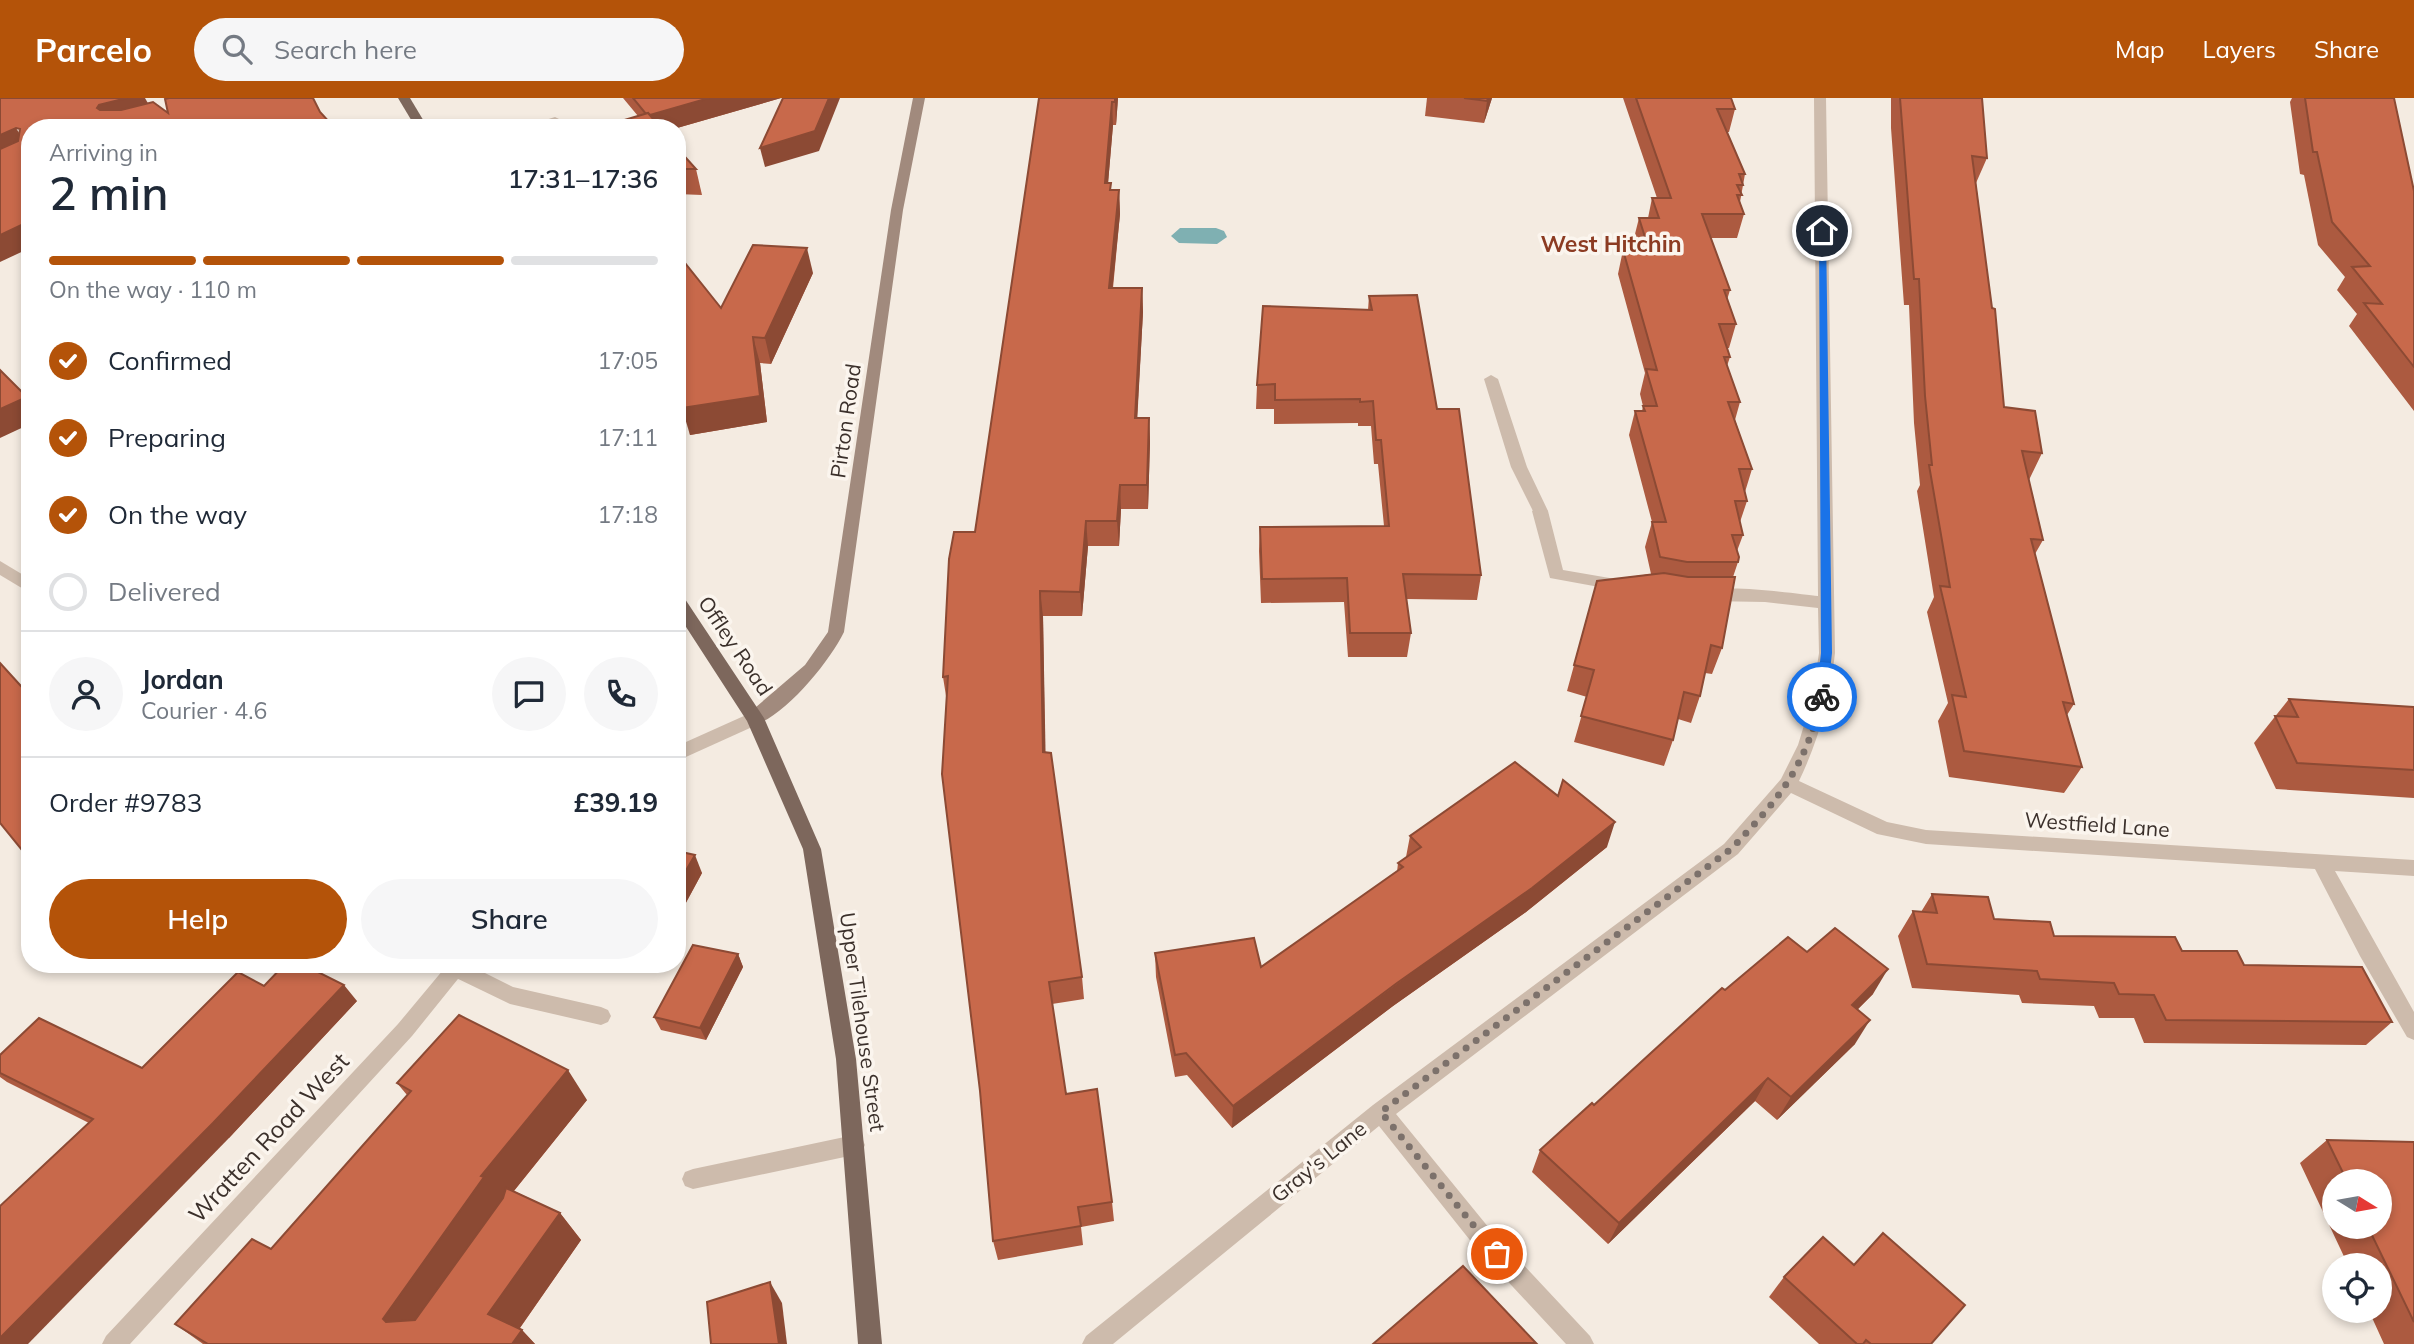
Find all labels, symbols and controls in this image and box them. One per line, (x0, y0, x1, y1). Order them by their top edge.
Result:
search box (194, 18, 684, 81)
text: Parcelo (35, 29, 152, 70)
icon: search (218, 30, 256, 68)
text: Search here (274, 33, 417, 66)
text: Map (2115, 34, 2164, 64)
text: Layers (2202, 34, 2276, 64)
text: Share (2314, 34, 2379, 64)
text: Arriving in (49, 138, 158, 167)
text: 17:31–17:36 (508, 162, 658, 195)
text: 2 min (49, 164, 168, 222)
pin (1792, 201, 1852, 261)
icon: home (1803, 212, 1841, 250)
district label: West Hitchin (1540, 229, 1682, 258)
text: On the way · 110 m (49, 275, 257, 304)
icon: check (49, 342, 87, 380)
text: Confirmed (108, 344, 232, 377)
text: 17:05 (598, 346, 658, 375)
street label: Pirton Road (824, 362, 866, 480)
icon: check (49, 419, 87, 457)
text: Preparing (108, 421, 226, 454)
text: 17:11 (598, 423, 658, 452)
icon: check (49, 496, 87, 534)
text: On the way (108, 498, 247, 531)
text: 17:18 (598, 500, 658, 529)
text: Delivered (108, 575, 221, 608)
street label: Offley Road (693, 591, 779, 700)
button: person (49, 657, 123, 731)
button: chat (492, 657, 566, 731)
button: phone (584, 657, 658, 731)
courier (1787, 662, 1857, 732)
text: Jordan (141, 663, 224, 696)
icon: bike (1803, 678, 1841, 716)
text: Courier · 4.6 (141, 696, 267, 725)
text: Order #9783 (49, 786, 202, 819)
text: £39.19 (574, 786, 658, 819)
street label: Westfield Lane (2024, 806, 2171, 842)
button: Help (49, 879, 347, 959)
button: Share (361, 879, 658, 959)
street label: Upper Tilehouse Street (835, 911, 891, 1133)
street label: Wratten Road West (182, 1046, 355, 1229)
street label: Gray's Lane (1266, 1115, 1371, 1207)
north arrow (2322, 1169, 2392, 1239)
map controls (2322, 1169, 2392, 1323)
pin (1467, 1224, 1527, 1284)
icon: bag (1478, 1235, 1516, 1273)
button: locate (2322, 1253, 2392, 1323)

